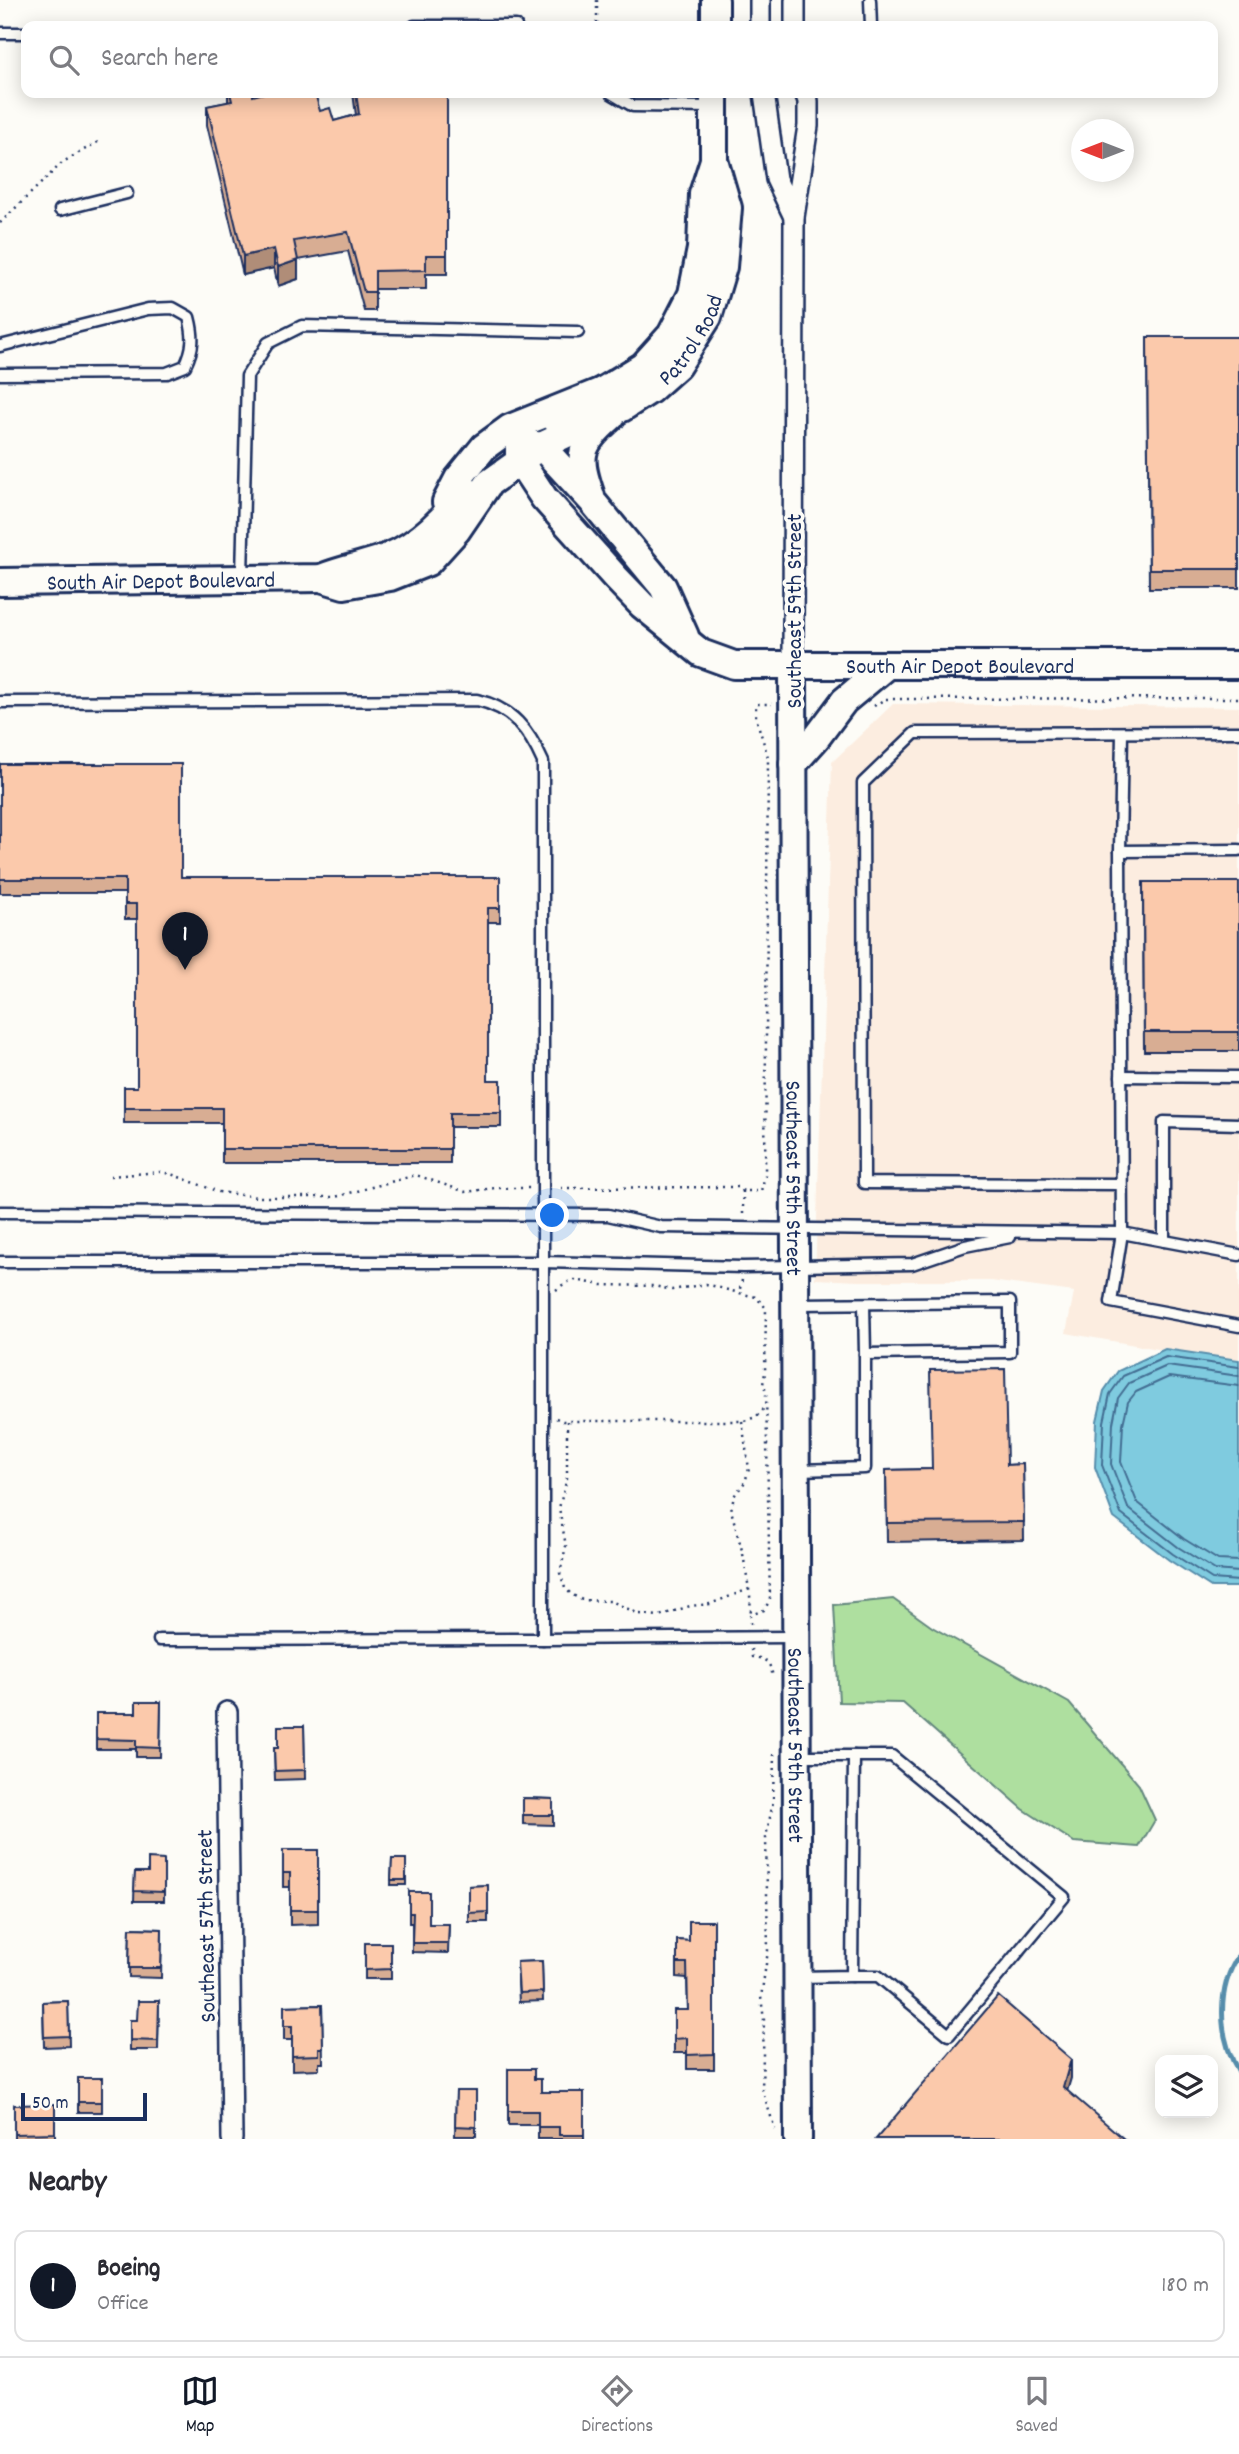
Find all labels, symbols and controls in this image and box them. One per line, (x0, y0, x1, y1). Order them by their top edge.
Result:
search box (21, 21, 1218, 98)
icon: search (45, 41, 83, 79)
text: Search here (101, 41, 219, 78)
north arrow (1071, 119, 1134, 182)
street label: Patrol Road (652, 291, 734, 395)
street label: Southeast 59th Street (780, 513, 813, 709)
street label: South Air Depot Boulevard (47, 566, 275, 601)
street label: South Air Depot Boulevard (846, 652, 1074, 685)
pin: 1 (162, 912, 208, 970)
street label: Southeast 59th Street (774, 1080, 808, 1276)
your location (535, 1198, 569, 1232)
street label: Southeast 59th Street (776, 1647, 810, 1843)
street label: Southeast 57th Street (190, 1829, 227, 2023)
map controls (1155, 2055, 1218, 2118)
button: layers (1155, 2055, 1218, 2118)
scale bar (21, 2090, 147, 2122)
text: 50 m (32, 2091, 69, 2118)
text: Nearby (28, 2163, 106, 2206)
text: Boeing (97, 2251, 161, 2288)
text: 1 (50, 2270, 56, 2303)
text: 180 m (1161, 2270, 1209, 2303)
text: Office (97, 2288, 149, 2321)
tab: Map (181, 2372, 219, 2441)
tab: Directions (581, 2372, 653, 2441)
tab: Saved (1015, 2372, 1058, 2441)

